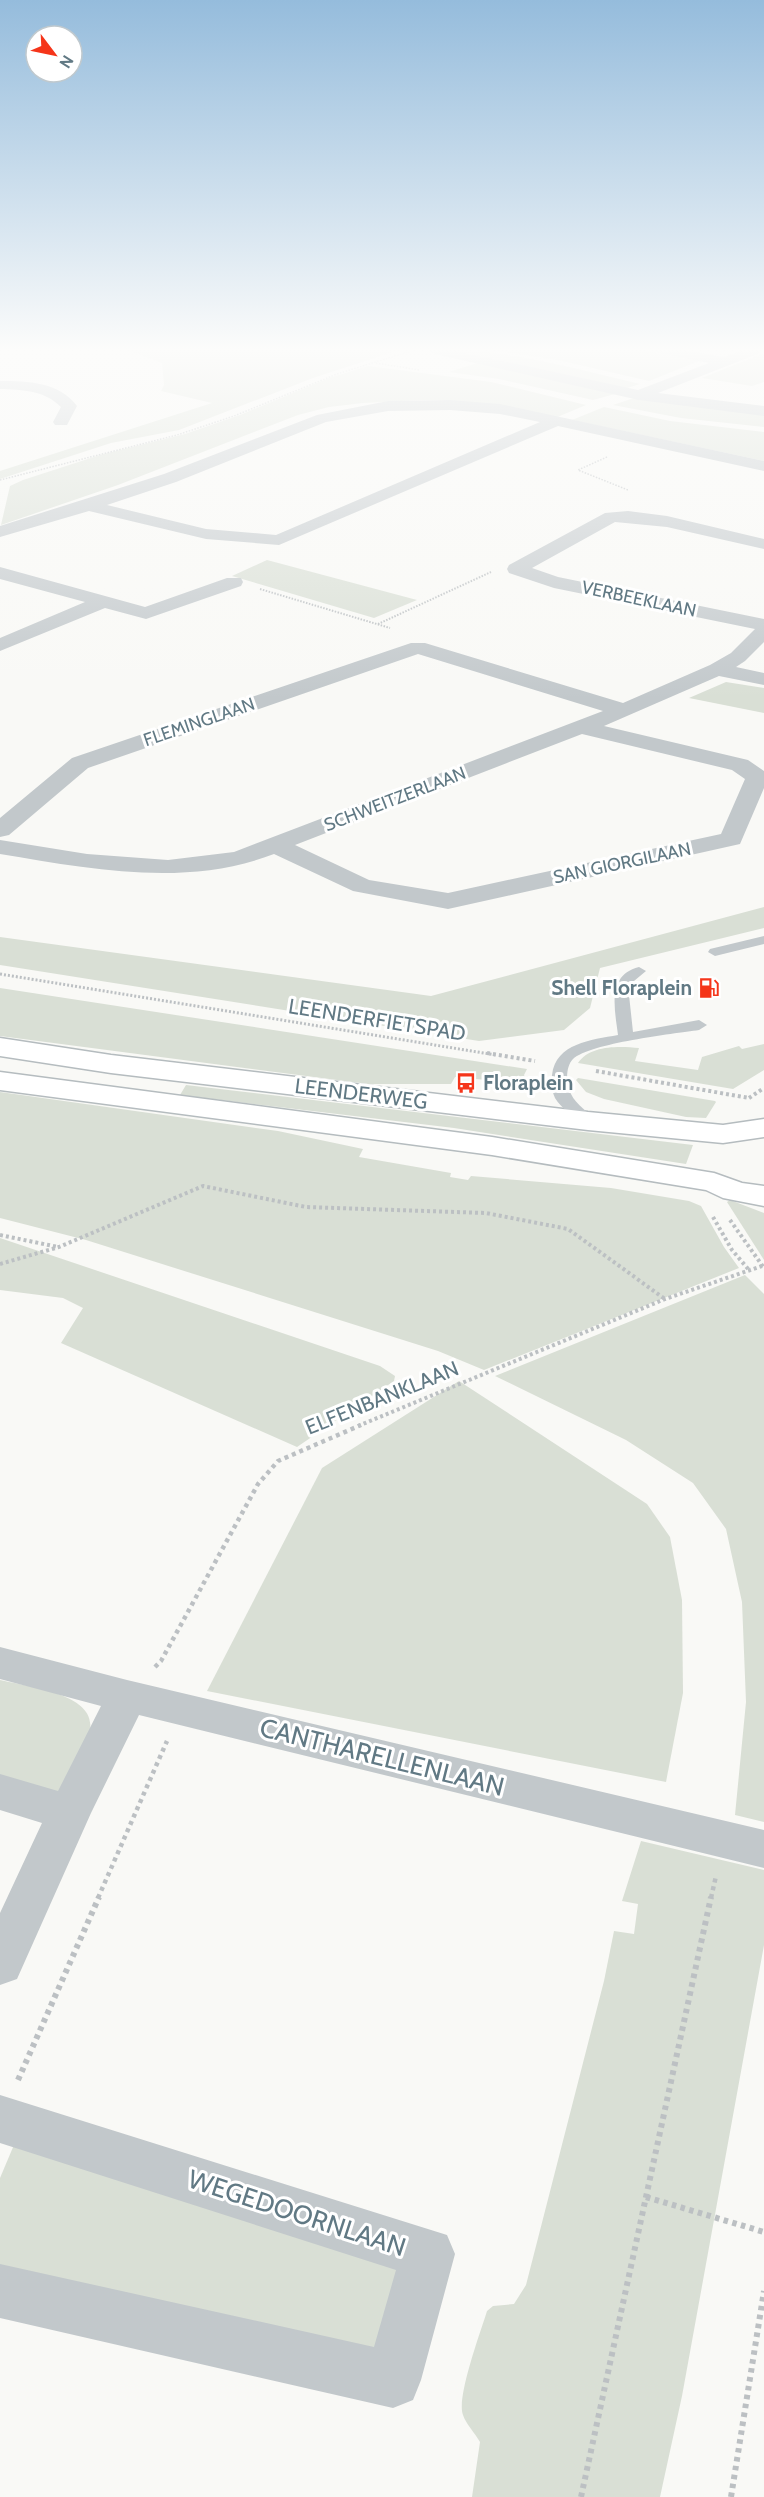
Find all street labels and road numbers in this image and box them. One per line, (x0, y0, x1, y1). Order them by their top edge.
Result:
street label: VERBEEKLAAN (580, 576, 698, 622)
street label: FLEMINGLAAN (141, 693, 257, 751)
street label: SCHWEITZERLAAN (321, 762, 469, 836)
street label: SAN GIORGILAAN (551, 838, 693, 888)
street label: LEENDERFIETSPAD (287, 993, 467, 1046)
street label: LEENDERWEG (293, 1073, 429, 1114)
street label: ELFENBANKLAAN (302, 1355, 462, 1440)
street label: CANTHARELLENLAAN (256, 1711, 508, 1803)
street label: WEGEDOORNLAAN (184, 2163, 410, 2263)

